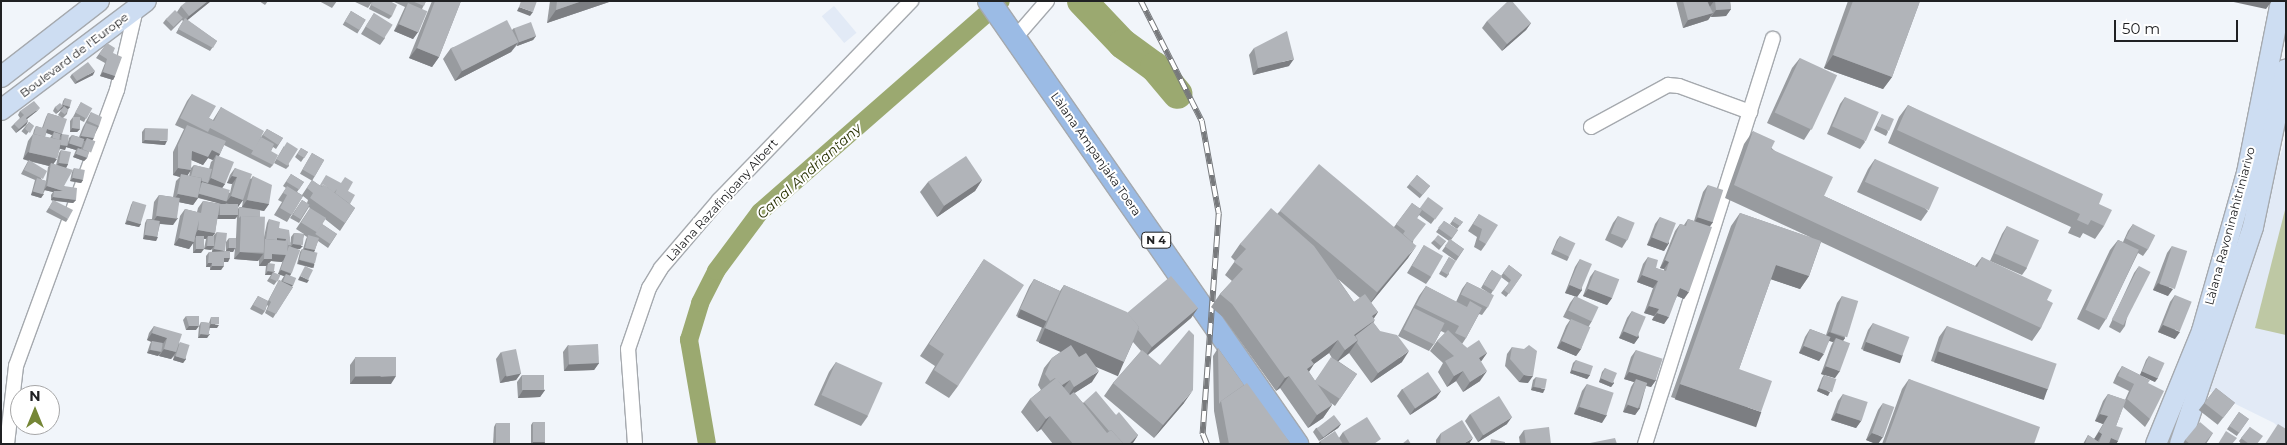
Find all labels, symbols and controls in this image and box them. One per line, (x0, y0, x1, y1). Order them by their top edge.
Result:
street label: Boulevard de l'Europe (17, 10, 131, 100)
scale bar (2117, 10, 2241, 42)
text: 50 m (2122, 19, 2160, 38)
street label: Làlana Ampanjaka Toera (1048, 89, 1144, 219)
water label: Canal Andriantany (753, 120, 865, 222)
street label: Làlana Razafinjoany Albert (663, 136, 781, 264)
street label: Làlana Ravoninahitriniarivo (2202, 145, 2258, 307)
road number: N 4 (1141, 232, 1171, 248)
north arrow (10, 385, 60, 435)
text: N (29, 387, 41, 405)

